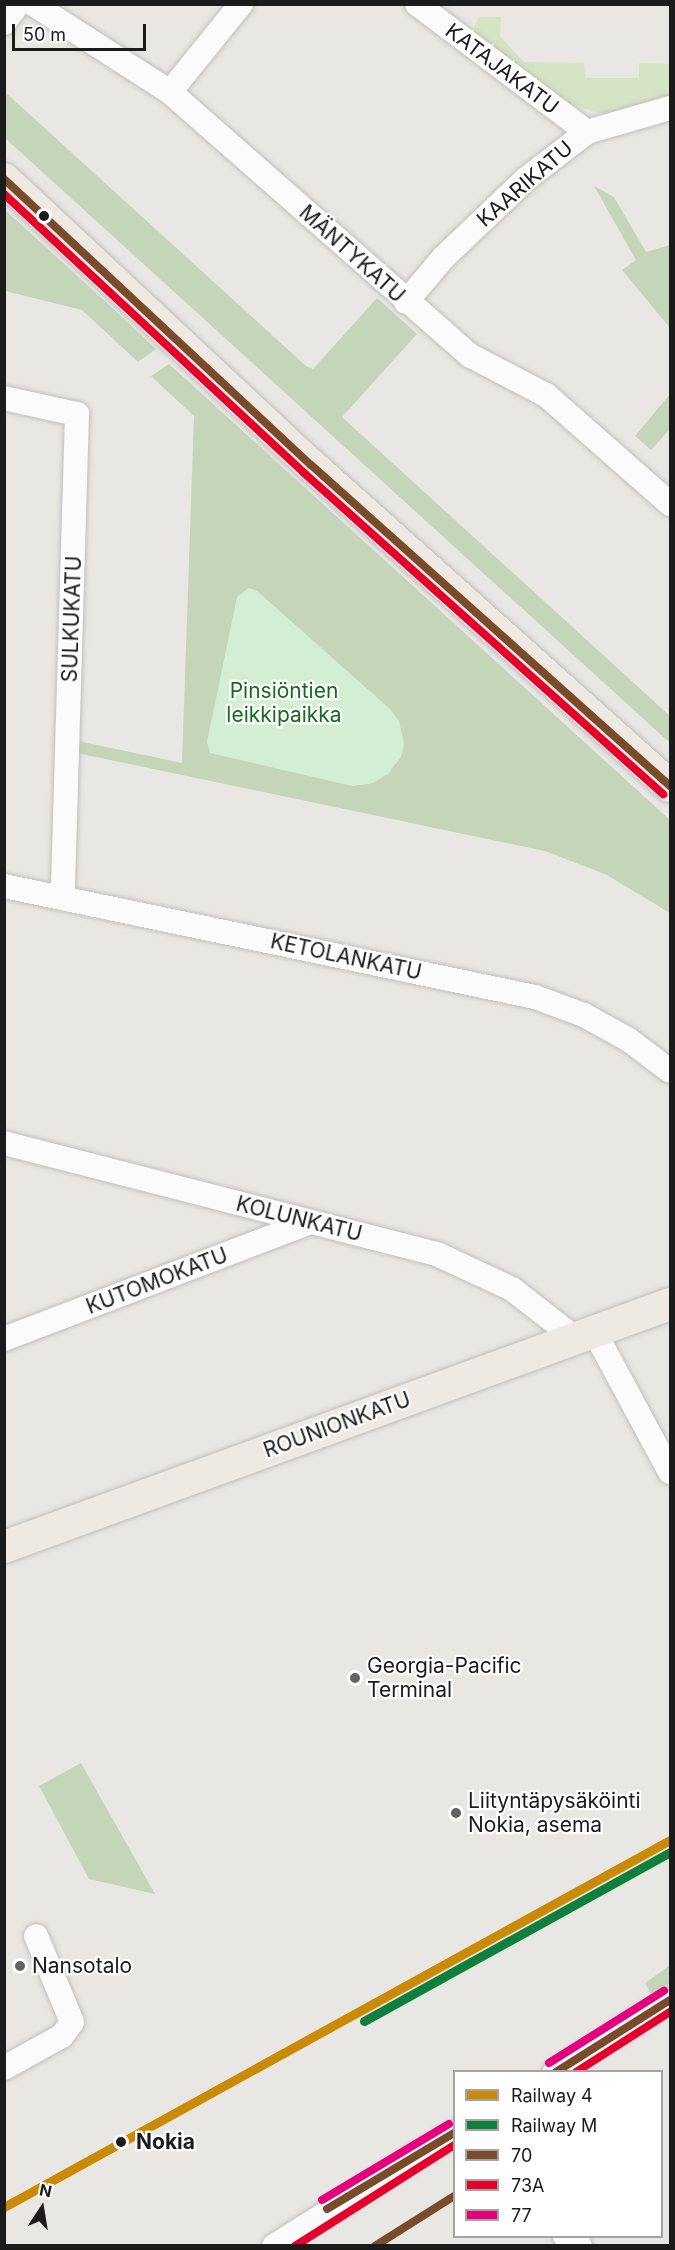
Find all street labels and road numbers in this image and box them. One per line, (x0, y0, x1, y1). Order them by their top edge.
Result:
street label: KATAJAKATU (440, 18, 564, 120)
street label: KAARIKATU (472, 136, 578, 232)
street label: MÄNTYKATU (294, 200, 410, 308)
street label: SULKUKATU (57, 555, 87, 683)
street label: KETOLANKATU (268, 929, 424, 985)
street label: KOLUNKATU (233, 1191, 365, 1247)
street label: KUTOMOKATU (83, 1242, 231, 1320)
street label: ROUNIONKATU (260, 1387, 414, 1463)

